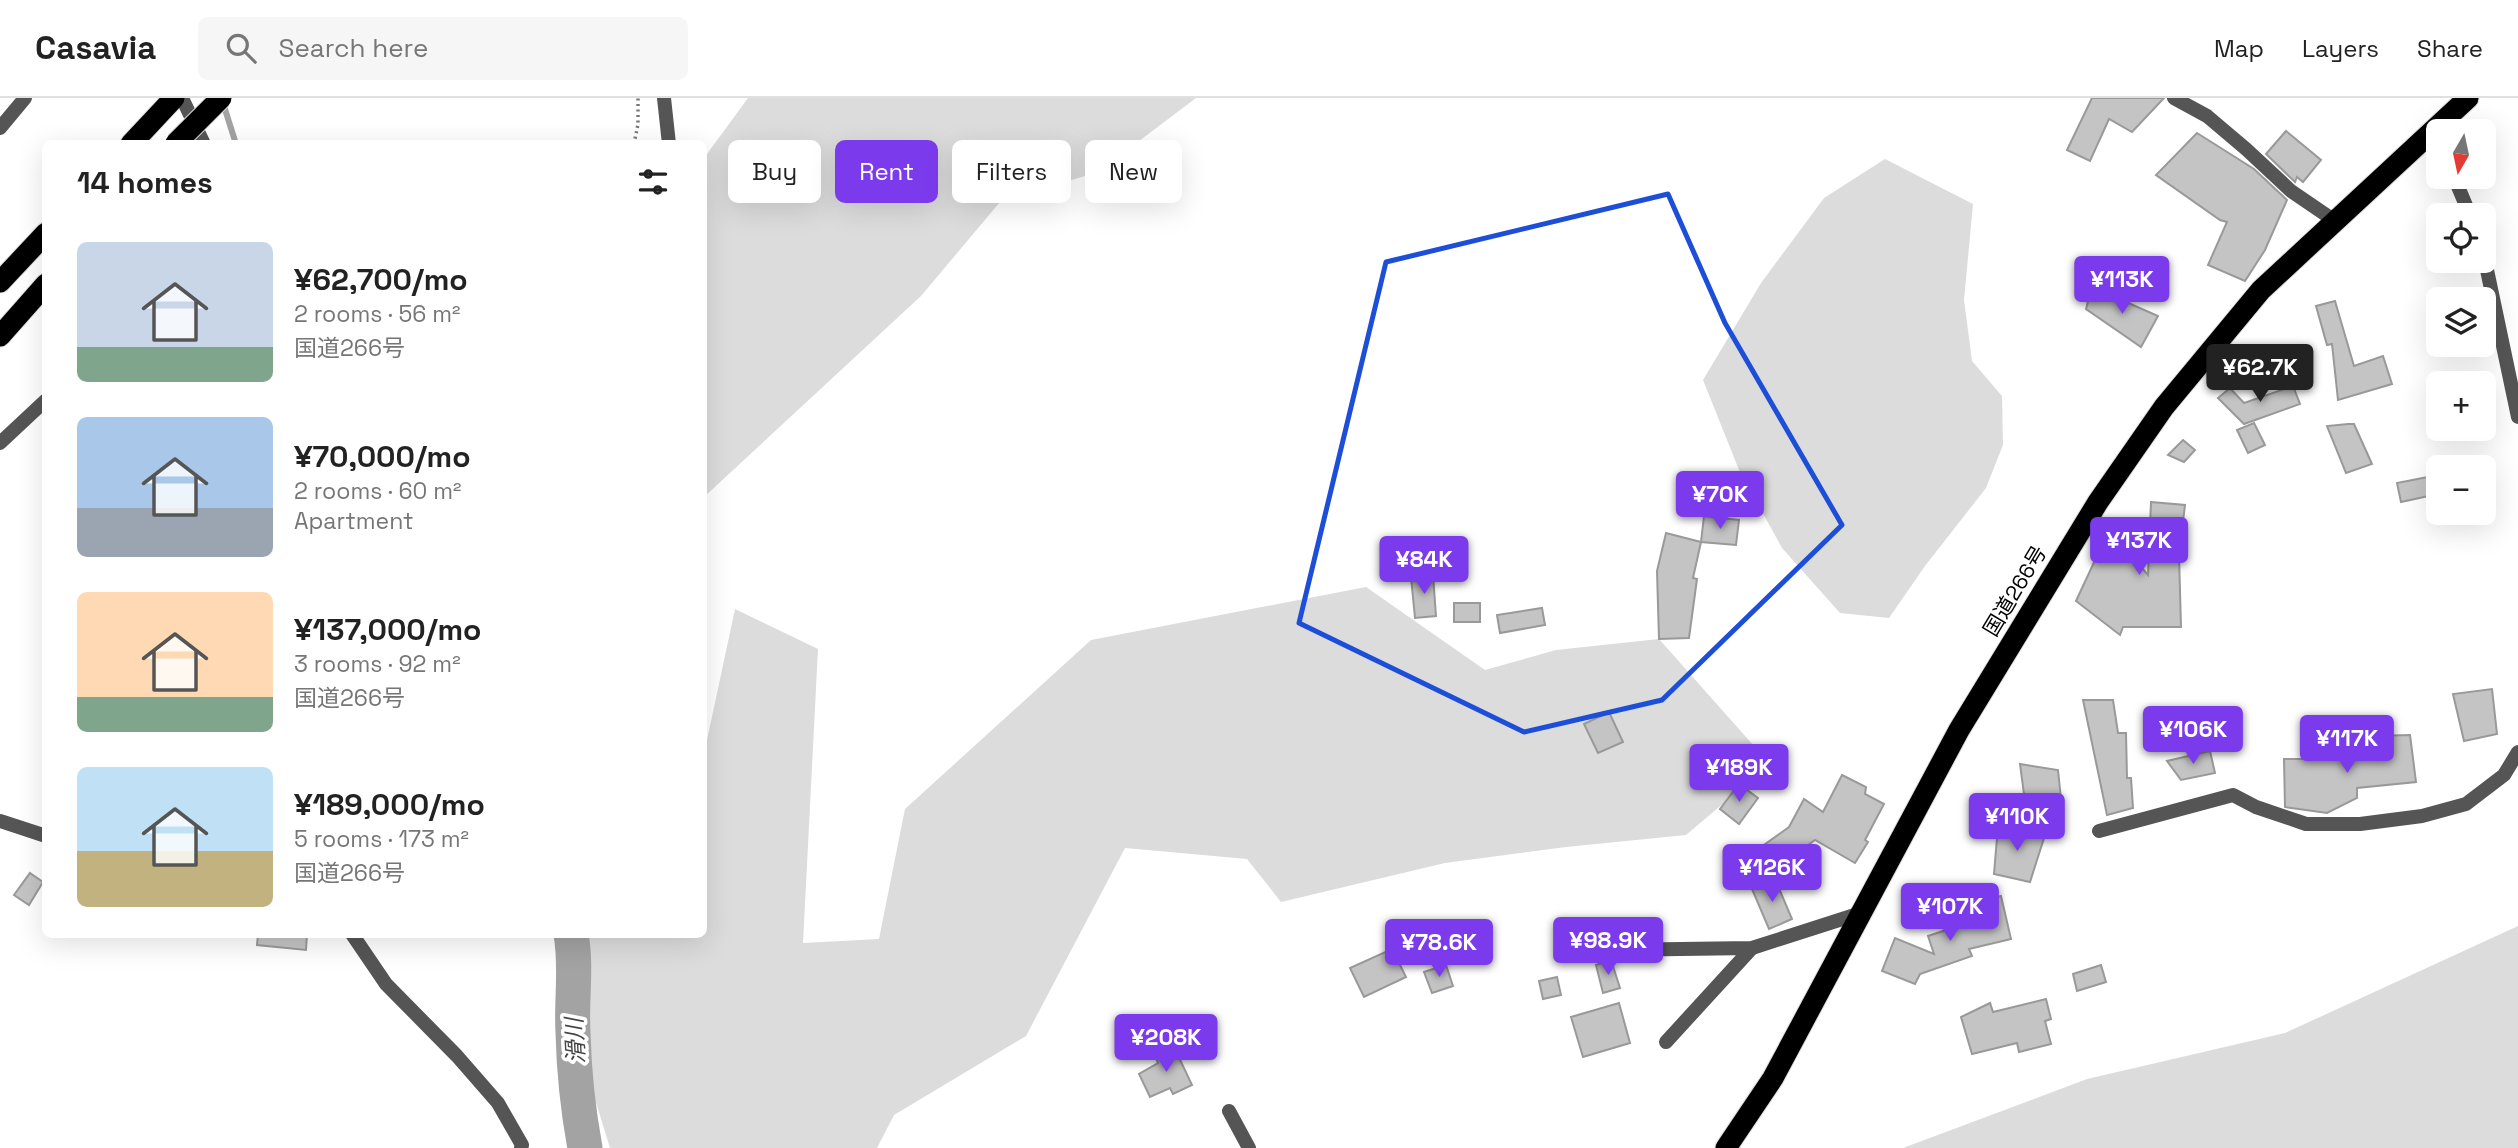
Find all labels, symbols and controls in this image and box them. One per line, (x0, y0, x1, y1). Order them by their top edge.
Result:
search box (198, 17, 688, 80)
text: Casavia (35, 27, 156, 69)
icon: search (222, 29, 260, 67)
text: Search here (278, 31, 428, 65)
text: Map (2214, 33, 2264, 64)
text: Layers (2302, 33, 2379, 64)
text: Share (2417, 33, 2483, 64)
north arrow (2426, 119, 2496, 189)
map controls (2426, 119, 2496, 525)
chip: Buy (728, 140, 821, 203)
chip: Rent (835, 140, 938, 203)
chip: Filters (952, 140, 1071, 203)
chip: New (1085, 140, 1182, 203)
text: 14 homes (77, 163, 213, 202)
icon: filters (634, 163, 672, 201)
button: locate (2426, 203, 2496, 273)
pin: ¥113K (2073, 256, 2171, 316)
text: ¥62,700/mo (294, 260, 468, 299)
text: ¥113K (2090, 264, 2154, 294)
icon: home (133, 270, 217, 354)
button: layers (2426, 287, 2496, 357)
text: 2 rooms · 56 m² (294, 299, 460, 329)
text: 国道266号 (294, 333, 405, 363)
pin: ¥62.7K (2203, 344, 2317, 404)
text: ¥62.7K (2222, 352, 2298, 382)
button: + (2426, 371, 2496, 441)
text: ¥70,000/mo (294, 437, 471, 476)
icon: home (133, 445, 217, 529)
button: − (2426, 455, 2496, 525)
pin: ¥70K (1679, 472, 1761, 531)
text: 2 rooms · 60 m² (294, 476, 461, 506)
text: ¥70K (1692, 479, 1748, 509)
text: Apartment (294, 506, 414, 536)
pin: ¥137K (2090, 518, 2188, 577)
text: ¥137K (2106, 525, 2172, 555)
pin: ¥84K (1383, 536, 1465, 596)
street label: 国道266号 (1977, 540, 2052, 641)
text: ¥84K (1395, 544, 1453, 574)
text: ¥137,000/mo (294, 610, 481, 649)
icon: home (133, 620, 217, 704)
text: 3 rooms · 92 m² (294, 649, 461, 679)
text: 国道266号 (294, 683, 405, 713)
pin: ¥106K (2144, 706, 2242, 766)
text: ¥106K (2159, 714, 2227, 744)
pin: ¥117K (2298, 716, 2396, 775)
text: ¥117K (2316, 723, 2378, 753)
pin: ¥189K (1690, 744, 1788, 804)
text: ¥189K (1705, 752, 1773, 782)
text: ¥189,000/mo (294, 785, 485, 824)
pin: ¥110K (1968, 794, 2066, 853)
icon: home (133, 795, 217, 879)
text: ¥110K (1985, 801, 2049, 831)
text: 5 rooms · 173 m² (294, 824, 469, 854)
pin: ¥126K (1723, 844, 1821, 904)
text: ¥126K (1739, 852, 1805, 882)
text: 国道266号 (294, 858, 405, 888)
pin: ¥107K (1901, 884, 1999, 943)
text: ¥107K (1917, 891, 1983, 921)
pin: ¥98.9K (1551, 918, 1665, 977)
pin: ¥78.6K (1382, 920, 1496, 979)
text: ¥98.9K (1569, 925, 1647, 955)
text: ¥78.6K (1401, 927, 1477, 957)
water label: 滑川 (559, 1014, 591, 1065)
pin: ¥208K (1117, 1014, 1215, 1074)
text: ¥208K (1130, 1022, 1202, 1052)

